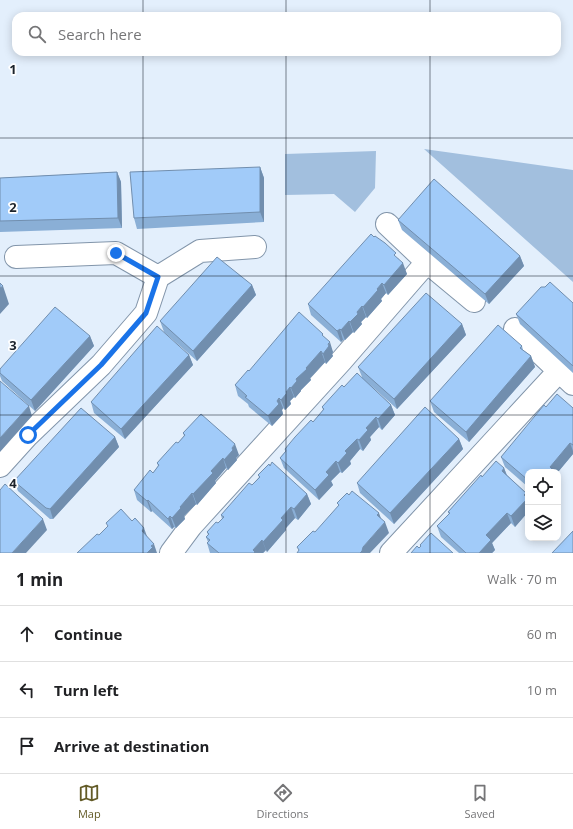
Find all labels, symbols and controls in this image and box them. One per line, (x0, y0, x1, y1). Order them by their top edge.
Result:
search box (12, 12, 561, 56)
icon: search (26, 23, 48, 45)
text: Search here (58, 24, 142, 44)
text: 1 (9, 60, 17, 78)
text: 2 (9, 198, 17, 216)
route end (107, 244, 125, 262)
text: 3 (9, 336, 17, 354)
route start (19, 426, 37, 444)
map controls (525, 469, 561, 541)
button: locate (525, 469, 561, 505)
text: 4 (9, 474, 17, 492)
button: layers (525, 505, 561, 541)
text: 1 min (16, 568, 63, 591)
text: Walk · 70 m (487, 570, 557, 588)
icon: ahead (16, 623, 38, 645)
text: Continue (54, 624, 122, 644)
text: 60 m (527, 625, 557, 643)
icon: left (16, 679, 38, 701)
text: Turn left (54, 680, 119, 700)
text: 10 m (527, 681, 557, 699)
icon: arrive (16, 735, 38, 757)
text: Arrive at destination (54, 736, 209, 756)
tab: Map (78, 782, 101, 821)
tab: Directions (257, 782, 309, 821)
tab: Saved (464, 782, 495, 821)

